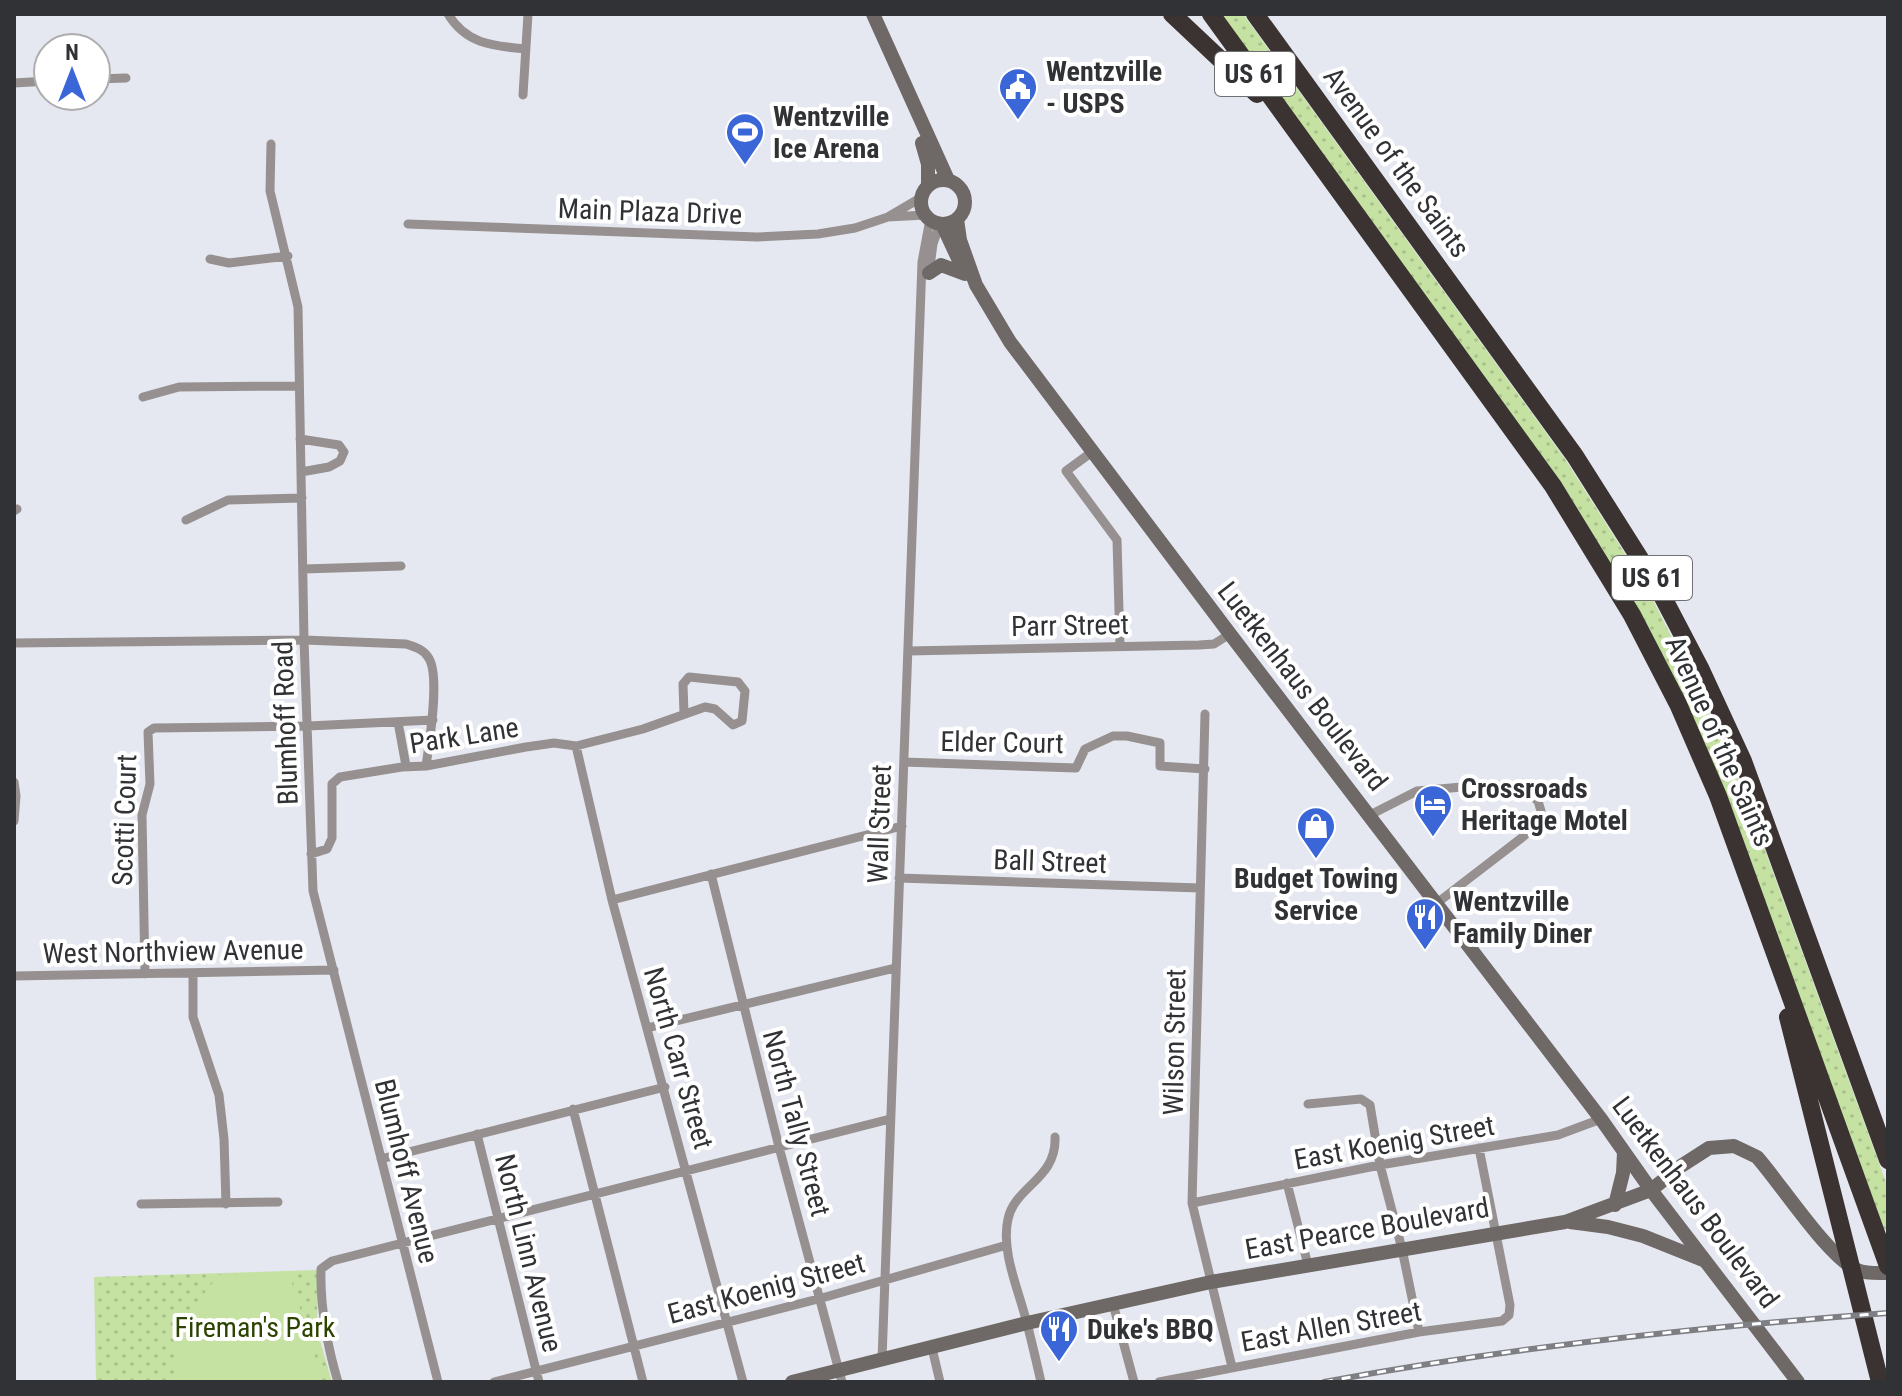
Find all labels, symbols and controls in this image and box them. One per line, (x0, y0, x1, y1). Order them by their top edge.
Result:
north arrow (32, 32, 112, 112)
text: N (65, 40, 79, 65)
road number: US 61 (1215, 52, 1295, 96)
place label: Wentzville - USPS (1046, 55, 1162, 120)
street label: Avenue of the Saints (1317, 61, 1477, 264)
public building icon: Wentzville - USPS (997, 66, 1039, 121)
place label: Wentzville Ice Arena (773, 100, 889, 165)
sports icon: Wentzville Ice Arena (724, 111, 766, 166)
street label: Main Plaza Drive (557, 192, 743, 231)
road number: US 61 (1612, 556, 1692, 600)
street label: Luetkenhaus Boulevard (1211, 575, 1394, 797)
street label: Parr Street (1011, 608, 1129, 643)
street label: Avenue of the Saints (1658, 631, 1781, 851)
street label: Blumhoff Road (266, 640, 305, 806)
street label: Park Lane (407, 711, 521, 760)
street label: Elder Court (940, 725, 1064, 760)
street label: Scotti Court (106, 754, 143, 887)
street label: Wall Street (861, 764, 898, 884)
place label: Crossroads Heritage Motel (1461, 772, 1628, 837)
hotel icon: Crossroads Heritage Motel (1412, 783, 1454, 838)
shop icon: Budget Towing Service (1295, 805, 1337, 860)
street label: Ball Street (993, 843, 1107, 880)
place label: Budget Towing Service (1234, 862, 1398, 927)
place label: Wentzville Family Diner (1453, 885, 1592, 950)
restaurant icon: Wentzville Family Diner (1404, 896, 1446, 951)
street label: West Northview Avenue (42, 933, 304, 970)
street label: North Carr Street (637, 964, 720, 1153)
street label: Wilson Street (1157, 968, 1192, 1116)
street label: North Tally Street (756, 1026, 837, 1220)
street label: Blumhoff Avenue (368, 1076, 445, 1267)
street label: Luetkenhaus Boulevard (1605, 1090, 1786, 1314)
street label: East Koenig Street (1291, 1109, 1497, 1176)
street label: North Linn Avenue (488, 1151, 569, 1355)
street label: East Pearce Boulevard (1243, 1191, 1492, 1266)
street label: East Koenig Street (664, 1246, 868, 1331)
street label: East Allen Street (1238, 1294, 1424, 1359)
restaurant icon: Duke's BBQ (1038, 1308, 1080, 1363)
park label: Fireman's Park (175, 1311, 336, 1344)
place label: Duke's BBQ (1087, 1313, 1214, 1346)

